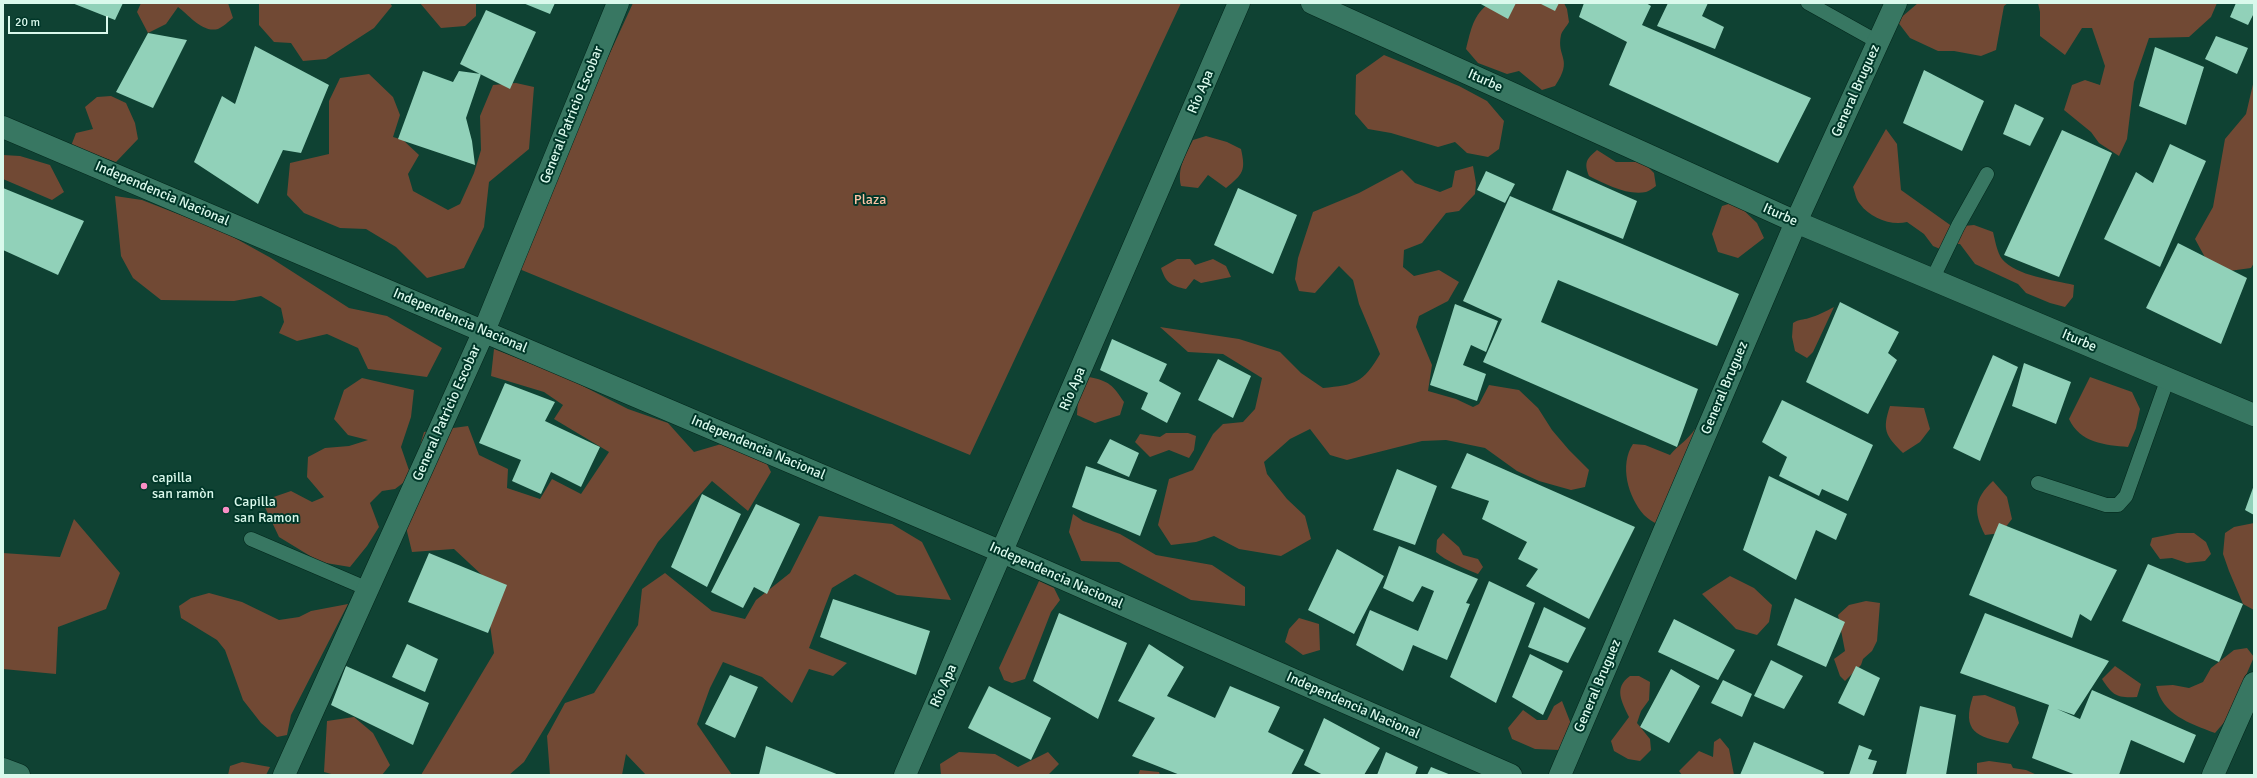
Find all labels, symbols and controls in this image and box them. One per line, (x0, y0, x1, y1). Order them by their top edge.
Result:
scale bar (10, 8, 110, 34)
text: 20 m (15, 15, 40, 30)
street label: General Bruguez (1828, 42, 1884, 140)
street label: General Patricio Escobar (537, 44, 607, 186)
street label: Iturbe (1465, 66, 1505, 96)
street label: Río Apa (1184, 68, 1218, 116)
street label: Independencia Nacional (92, 158, 232, 230)
park label: Plaza (854, 192, 886, 208)
street label: Iturbe (1760, 200, 1800, 230)
street label: Independencia Nacional (390, 285, 530, 357)
street label: Iturbe (2059, 326, 2099, 356)
street label: General Bruguez (1698, 339, 1752, 437)
street label: General Patricio Escobar (409, 342, 485, 484)
street label: Río Apa (1056, 365, 1090, 413)
street label: Independencia Nacional (688, 412, 828, 484)
place label: capilla san ramòn (152, 470, 214, 502)
marker: capilla san ramòn (139, 481, 149, 491)
place label: Capilla san Ramon (234, 494, 299, 526)
marker: Capilla san Ramon (221, 505, 231, 515)
street label: Independencia Nacional (987, 539, 1125, 613)
street label: General Bruguez (1571, 637, 1625, 735)
street label: Río Apa (927, 662, 961, 710)
street label: Independencia Nacional (1284, 669, 1422, 743)

